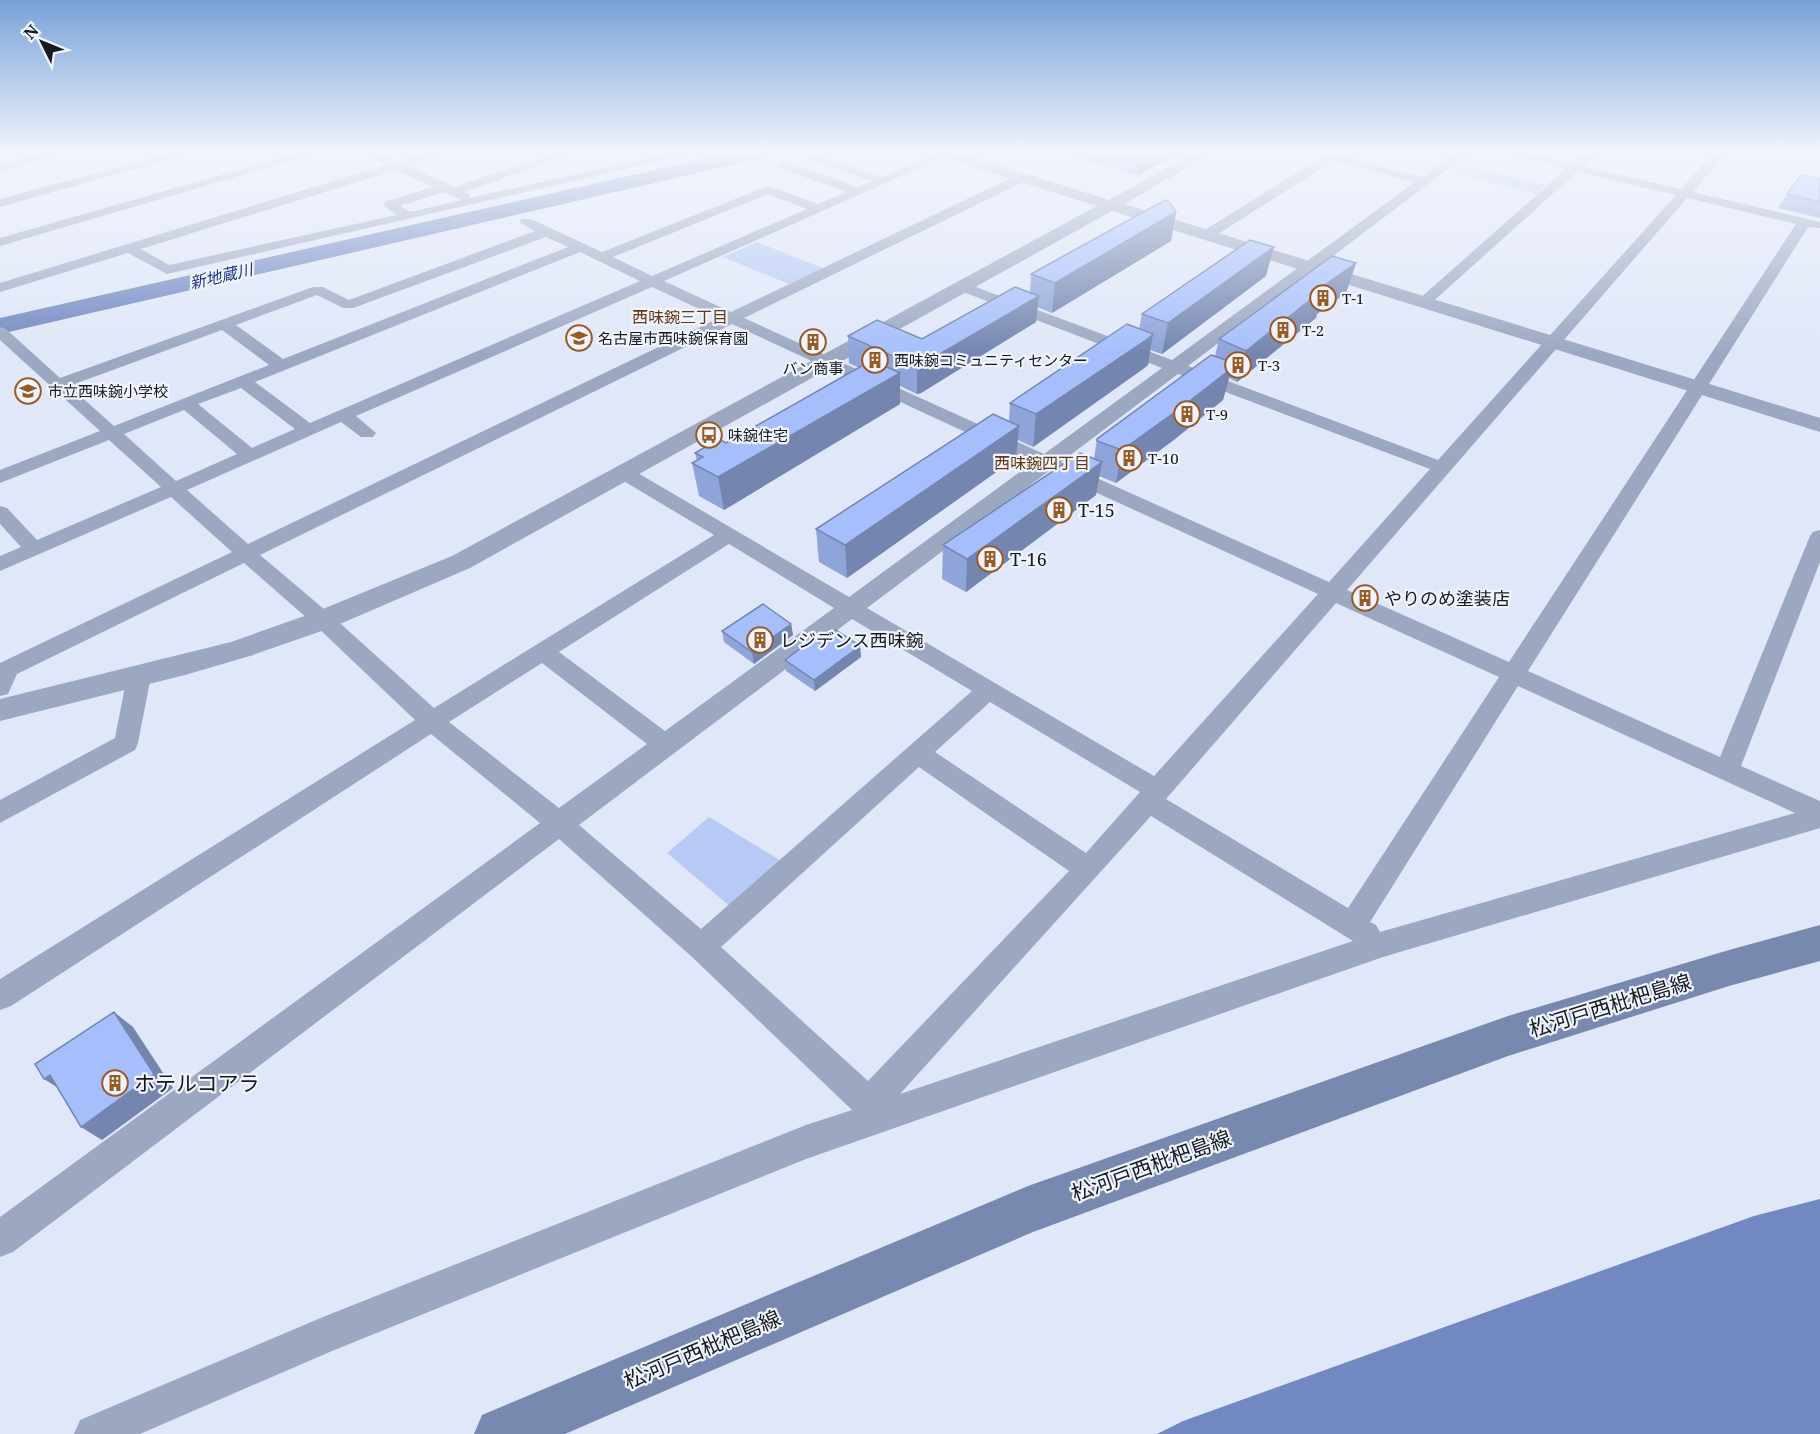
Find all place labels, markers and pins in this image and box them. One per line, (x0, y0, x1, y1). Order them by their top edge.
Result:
building icon: T-1 (1308, 283, 1338, 313)
place label: T-1 (1342, 288, 1364, 308)
building icon: T-2 (1268, 315, 1298, 345)
place label: T-2 (1302, 320, 1324, 340)
school or university icon: 名古屋市西味鋺保育園 (564, 323, 594, 353)
building icon: バン商事 (798, 327, 828, 357)
place label: 名古屋市西味鋺保育園 (598, 328, 748, 348)
building icon: 西味鋺コミュニティセンター (860, 345, 890, 375)
place label: 西味鋺コミュニティセンター (894, 350, 1088, 370)
building icon: T-3 (1223, 350, 1253, 380)
place label: T-3 (1258, 355, 1280, 375)
place label: バン商事 (783, 358, 843, 378)
school or university icon: 市立西味鋺小学校 (13, 376, 43, 406)
place label: 市立西味鋺小学校 (48, 381, 168, 401)
building icon: T-9 (1172, 399, 1202, 429)
place label: T-9 (1206, 404, 1228, 424)
bus stop icon: 味鋺住宅 (694, 420, 724, 450)
place label: 味鋺住宅 (728, 425, 788, 445)
building icon: T-10 (1114, 443, 1144, 473)
place label: T-10 (1148, 448, 1179, 468)
building icon: T-15 (1044, 495, 1074, 525)
place label: T-15 (1078, 498, 1115, 522)
building icon: T-16 (975, 544, 1005, 574)
place label: T-16 (1010, 547, 1047, 571)
building icon: やりのめ塗装店 (1350, 583, 1380, 613)
place label: やりのめ塗装店 (1384, 586, 1510, 610)
building icon: レジデンス西味鋺 (745, 625, 775, 655)
place label: レジデンス西味鋺 (780, 628, 924, 652)
building icon: ホテルコアラ (100, 1068, 130, 1098)
place label: ホテルコアラ (134, 1069, 260, 1097)

